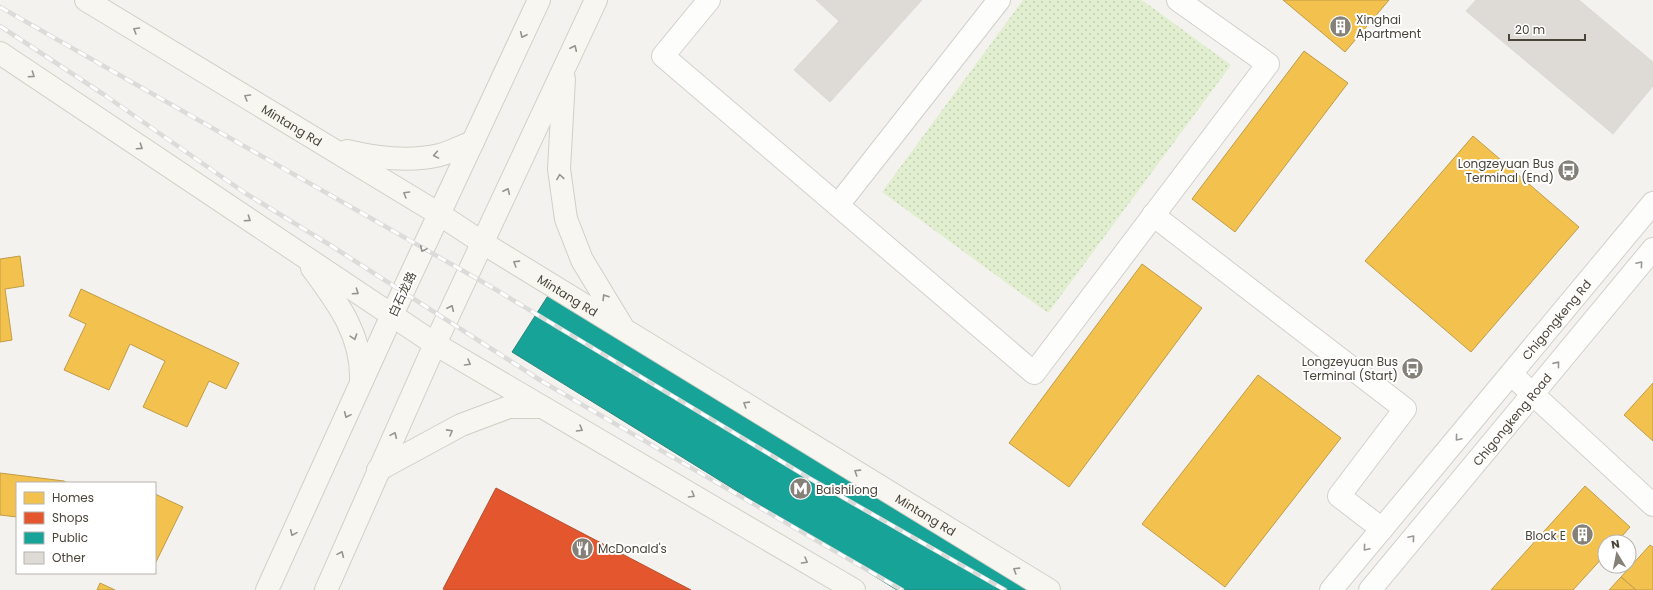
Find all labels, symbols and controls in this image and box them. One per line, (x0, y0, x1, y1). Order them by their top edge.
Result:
place label: Xinghai Apartment (1356, 11, 1421, 42)
building icon: Xinghai Apartment (1327, 13, 1353, 39)
scale bar (1509, 16, 1585, 42)
text: 20 m (1515, 21, 1545, 38)
one-way arrow (133, 27, 140, 35)
one-way arrow (520, 31, 528, 39)
one-way arrow (569, 44, 577, 52)
one-way arrow (28, 70, 35, 77)
one-way arrow (244, 95, 251, 102)
street label: Mintang Rd (259, 100, 326, 150)
one-way arrow (136, 142, 143, 149)
one-way arrow (433, 150, 439, 159)
place label: Longzeyuan Bus Terminal (End) (1458, 155, 1554, 186)
bus stop icon: Longzeyuan Bus Terminal (End) (1556, 157, 1582, 183)
one-way arrow (556, 174, 565, 180)
one-way arrow (502, 187, 510, 195)
one-way arrow (403, 191, 410, 198)
one-way arrow (244, 214, 251, 221)
one-way arrow (420, 245, 428, 252)
one-way arrow (513, 260, 520, 268)
one-way arrow (1635, 262, 1642, 269)
street label: 白石龙路 (384, 269, 420, 319)
street label: Mintang Rd (534, 270, 601, 320)
street label: Chigongkeng Rd (1518, 276, 1595, 363)
one-way arrow (352, 287, 359, 294)
one-way arrow (602, 294, 609, 301)
one-way arrow (446, 305, 454, 313)
one-way arrow (349, 334, 358, 341)
place label: Longzeyuan Bus Terminal (Start) (1302, 353, 1398, 384)
bus stop icon: Longzeyuan Bus Terminal (Start) (1400, 355, 1426, 381)
one-way arrow (464, 359, 471, 366)
one-way arrow (1552, 362, 1559, 369)
street label: Chigongkeng Road (1468, 369, 1555, 469)
one-way arrow (743, 402, 750, 409)
one-way arrow (344, 410, 352, 418)
one-way arrow (576, 425, 583, 432)
one-way arrow (445, 429, 453, 436)
one-way arrow (389, 432, 397, 440)
one-way arrow (1455, 433, 1462, 440)
one-way arrow (854, 470, 861, 477)
metro station icon: Baishilong (787, 476, 813, 502)
place label: Baishilong (816, 481, 878, 498)
legend (16, 482, 156, 574)
text: Homes (52, 489, 94, 506)
street label: Mintang Rd (892, 490, 959, 540)
one-way arrow (688, 491, 696, 498)
text: Shops (52, 509, 89, 526)
building icon: Block E (1569, 522, 1595, 548)
place label: Block E (1525, 527, 1566, 544)
text: Public (52, 529, 88, 546)
one-way arrow (290, 529, 298, 536)
north arrow (1597, 534, 1637, 574)
restaurant icon: McDonald's (569, 535, 595, 561)
one-way arrow (1408, 536, 1415, 543)
text: N (1610, 536, 1621, 553)
place label: McDonald's (598, 540, 667, 557)
one-way arrow (1363, 544, 1370, 551)
text: Other (52, 549, 86, 566)
one-way arrow (337, 551, 345, 558)
one-way arrow (801, 556, 808, 563)
one-way arrow (1013, 567, 1020, 574)

